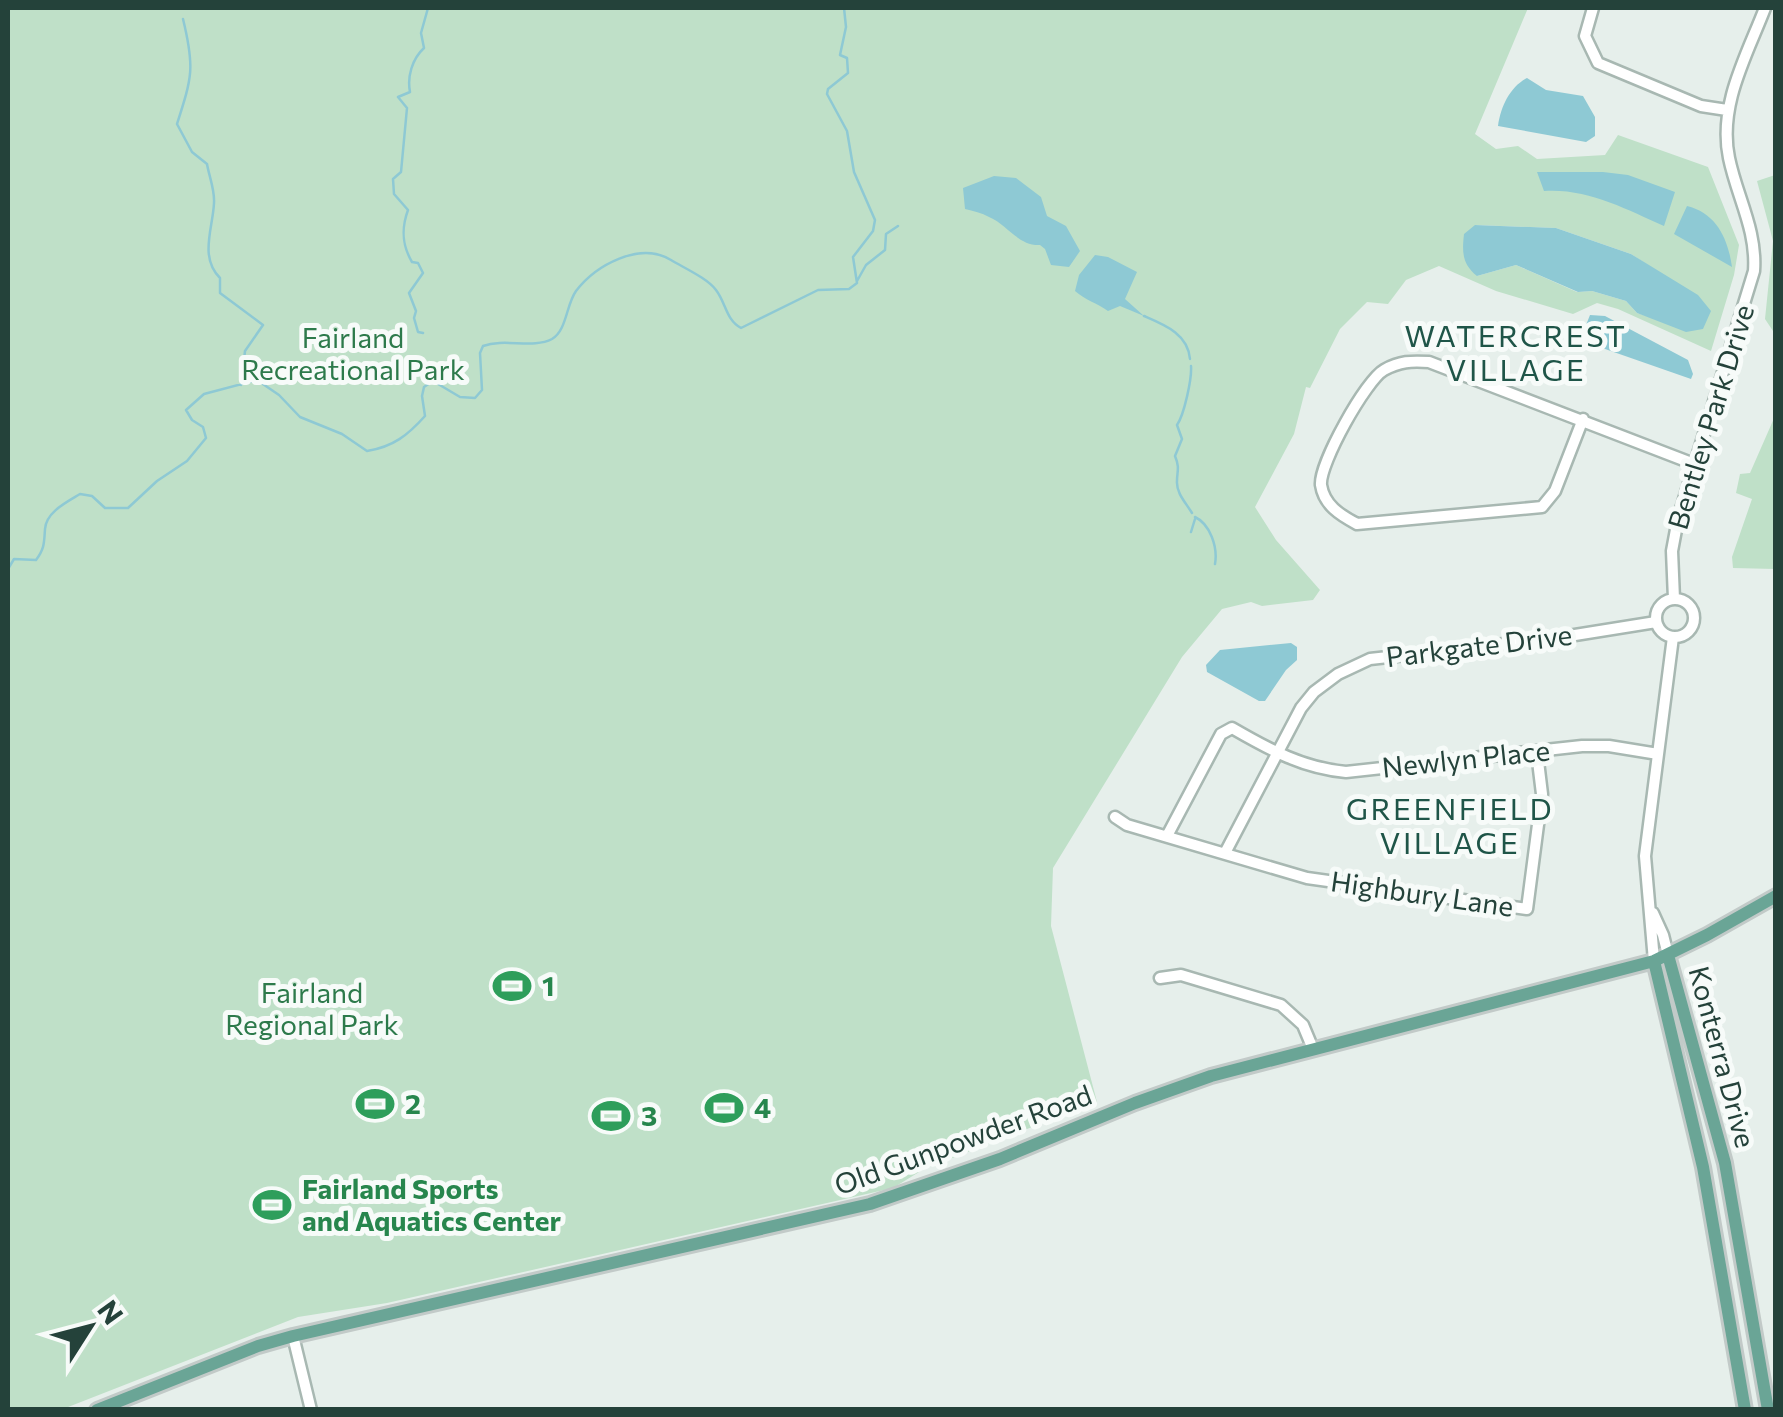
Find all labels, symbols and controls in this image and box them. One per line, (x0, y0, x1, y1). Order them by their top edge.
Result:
street label: Bentley Park Drive (1660, 300, 1760, 533)
district label: WATERCREST VILLAGE (1404, 316, 1628, 387)
park label: Fairland Recreational Park (241, 320, 465, 386)
street label: Parkgate Drive (1384, 617, 1574, 673)
street label: Newlyn Place (1380, 732, 1552, 784)
district label: GREENFIELD VILLAGE (1346, 789, 1554, 860)
street label: Highbury Lane (1329, 863, 1516, 923)
street label: Konterra Drive (1682, 962, 1764, 1151)
sports icon: 1 (491, 965, 533, 1007)
place label: 1 (542, 968, 555, 1002)
park label: Fairland Regional Park (225, 975, 399, 1041)
street label: Old Gunpowder Road (829, 1077, 1096, 1201)
sports icon: 2 (354, 1083, 396, 1125)
place label: 2 (405, 1086, 421, 1120)
sports icon: 4 (703, 1087, 745, 1129)
place label: 4 (754, 1090, 771, 1124)
sports icon: 3 (590, 1095, 632, 1137)
place label: 3 (641, 1098, 657, 1132)
place label: Fairland Sports and Aquatics Center (302, 1171, 561, 1237)
sports icon: Fairland Sports and Aquatics Center (251, 1184, 293, 1226)
north arrow (40, 1277, 140, 1377)
text: N (91, 1293, 131, 1330)

